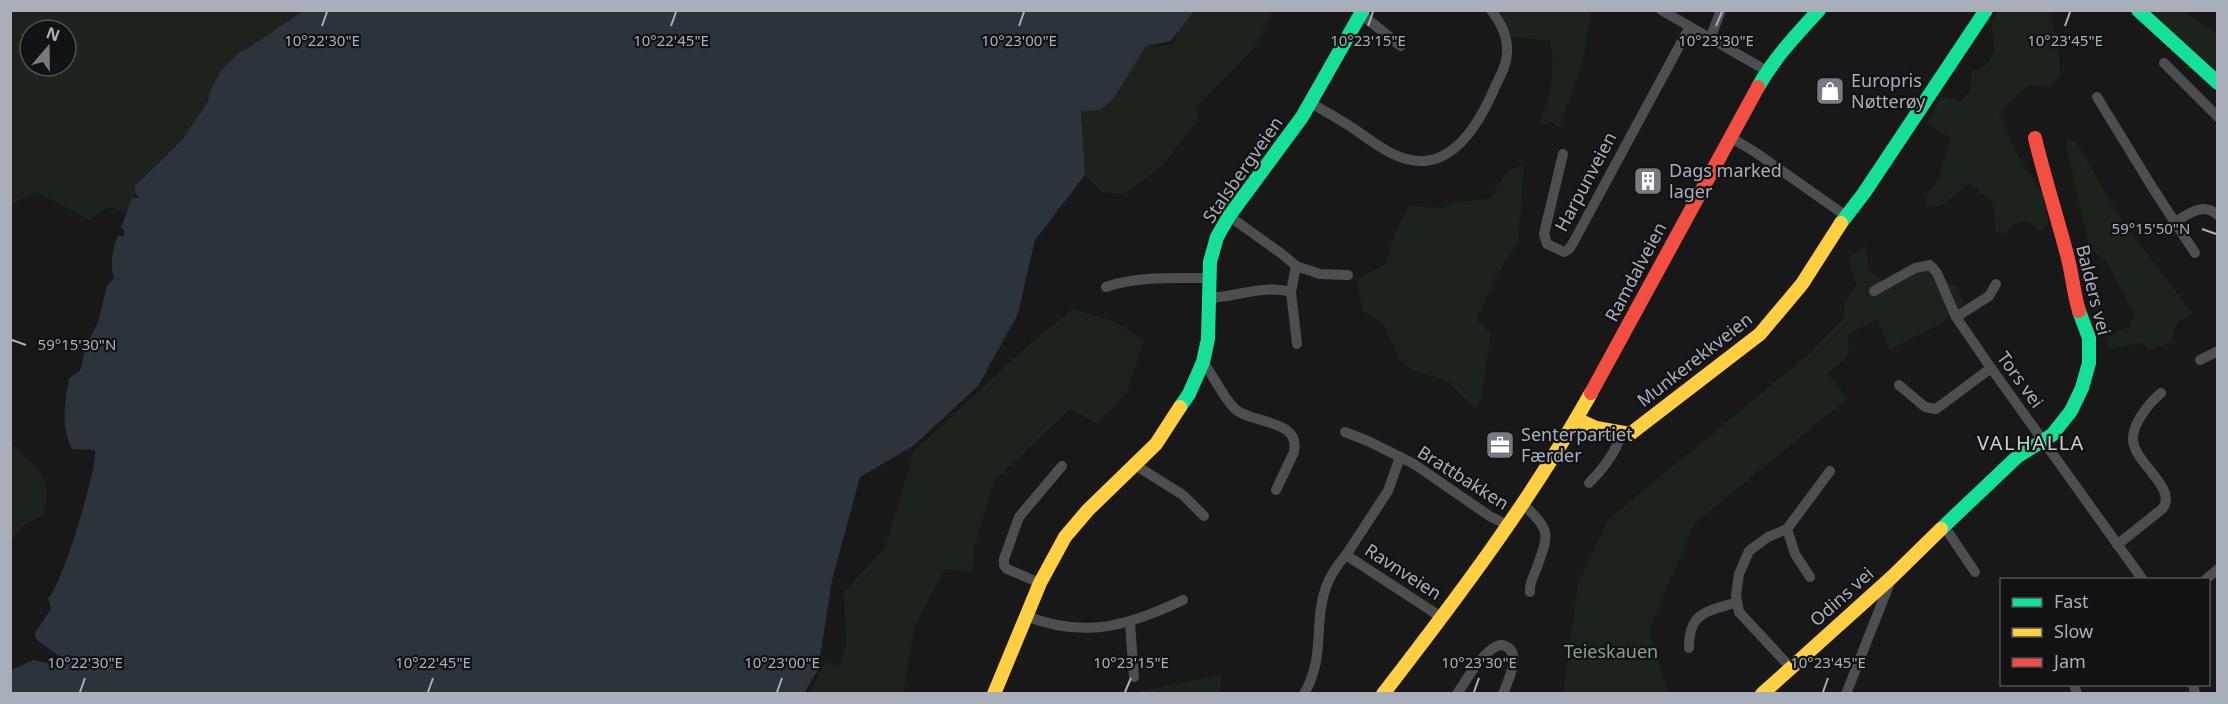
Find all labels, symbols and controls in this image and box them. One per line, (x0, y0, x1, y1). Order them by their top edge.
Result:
north arrow (18, 18, 78, 78)
text: N (43, 21, 63, 46)
text: 10°22'30"E (284, 30, 360, 50)
text: 10°22'45"E (633, 30, 709, 50)
text: 10°23'00"E (981, 30, 1057, 50)
text: 10°23'15"E (1330, 30, 1406, 50)
text: 10°23'30"E (1678, 30, 1754, 50)
text: 10°23'45"E (2027, 30, 2103, 50)
place label: Europris Nøtterøy (1851, 68, 1926, 113)
shop icon: Europris Nøtterøy (1814, 75, 1846, 107)
street label: Stalsbergveien (1197, 112, 1288, 227)
street label: Harpunveien (1549, 128, 1621, 235)
place label: Dags marked lager (1669, 158, 1782, 203)
building icon: Dags marked lager (1632, 165, 1664, 197)
street label: Ramdalveien (1599, 218, 1671, 325)
text: 59°15'50"N (2112, 218, 2190, 238)
street label: Balders vei (2071, 242, 2117, 337)
street label: Munkerekkveien (1632, 307, 1757, 412)
text: 59°15'30"N (38, 334, 116, 354)
street label: Tors vei (1992, 346, 2049, 412)
place label: Senterpartiet Færder (1521, 422, 1633, 467)
office icon: Senterpartiet Færder (1484, 429, 1516, 461)
district label: VALHALLA (1977, 429, 2085, 456)
street label: Brattbakken (1413, 440, 1514, 515)
street label: Ravnveien (1361, 537, 1446, 605)
street label: Odins vei (1804, 561, 1878, 631)
legend (2000, 578, 2210, 686)
text: Fast (2054, 589, 2089, 613)
text: Slow (2054, 619, 2093, 643)
park label: Teieskauen (1564, 639, 1658, 663)
text: Jam (2052, 649, 2086, 673)
text: 10°22'30"E (47, 652, 123, 672)
text: 10°22'45"E (395, 652, 471, 672)
text: 10°23'00"E (744, 652, 820, 672)
text: 10°23'15"E (1093, 652, 1169, 672)
text: 10°23'30"E (1441, 652, 1517, 672)
text: 10°23'45"E (1790, 652, 1866, 672)

